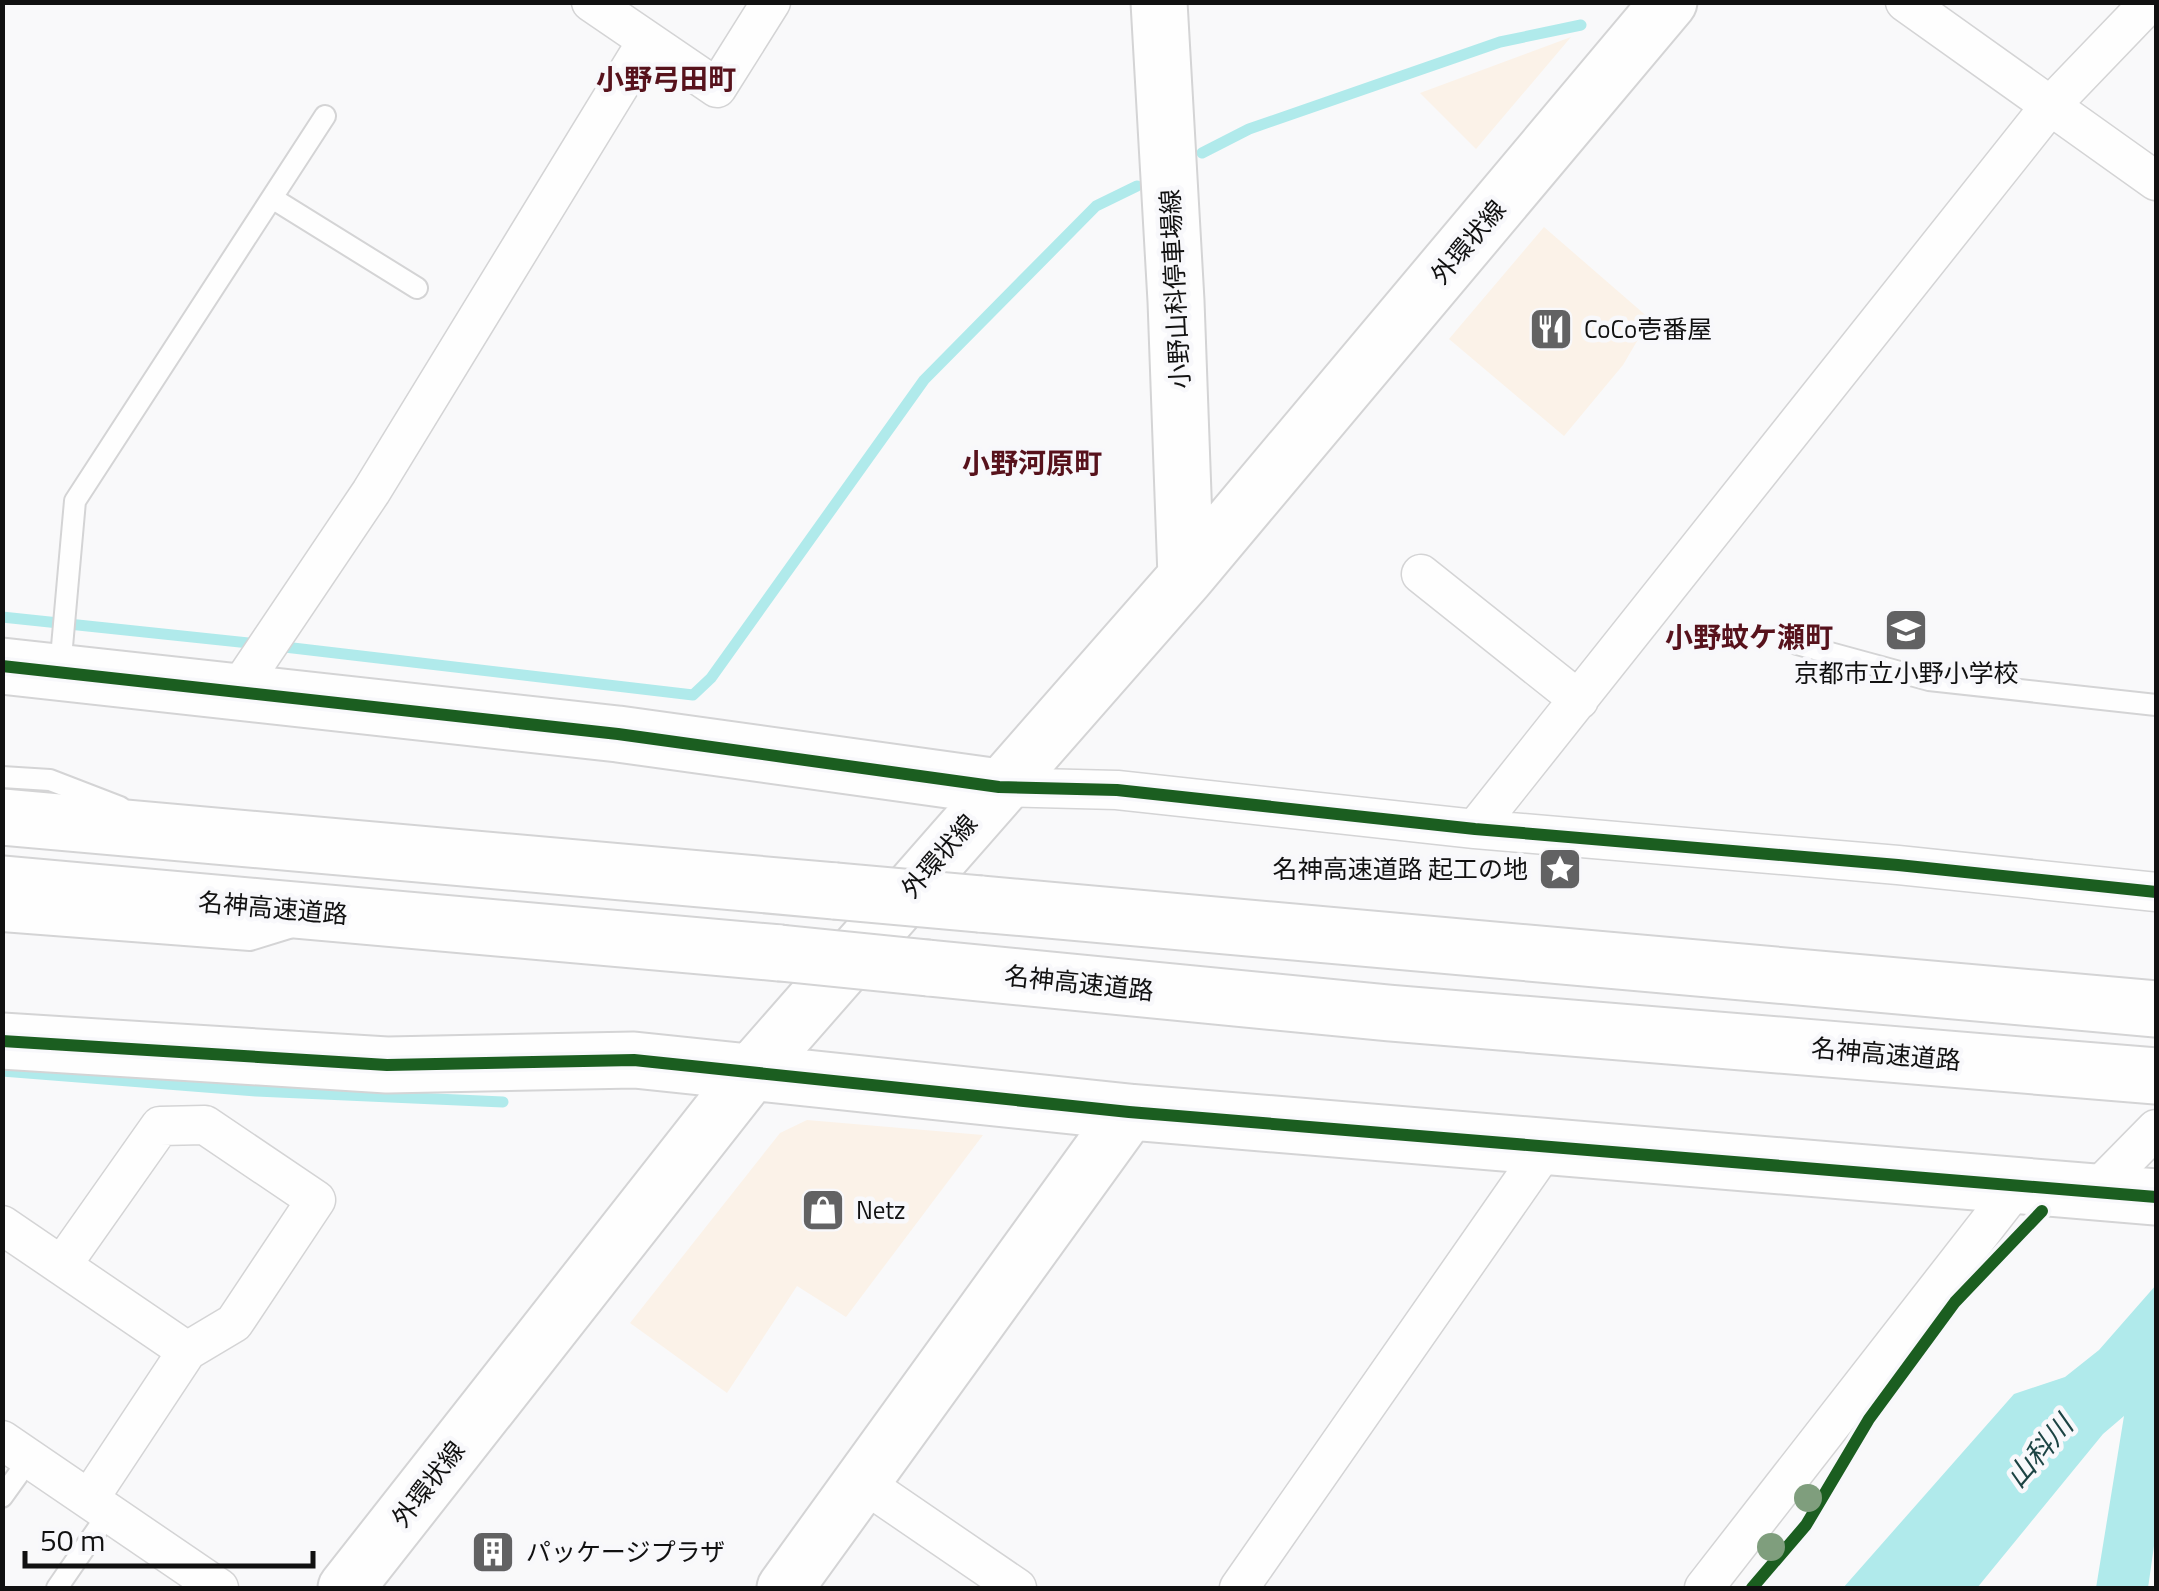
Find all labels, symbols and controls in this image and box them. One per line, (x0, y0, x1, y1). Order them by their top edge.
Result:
district label: 小野弓田町 (596, 57, 736, 100)
street label: 小野山科停車場線 (1151, 188, 1199, 390)
street label: 外環状線 (1421, 191, 1515, 293)
restaurant icon: CoCo壱番屋 (1528, 306, 1574, 352)
place label: CoCo壱番屋 (1584, 310, 1712, 348)
district label: 小野河原町 (962, 441, 1102, 484)
school or university icon: 京都市立小野小学校 (1883, 607, 1929, 653)
district label: 小野蚊ケ瀬町 (1665, 615, 1833, 658)
place label: 京都市立小野小学校 (1793, 654, 2019, 692)
street label: 外環状線 (892, 806, 986, 906)
place icon: 名神高速道路 起工の地 (1537, 846, 1583, 892)
place label: 名神高速道路 起工の地 (1272, 850, 1528, 888)
street label: 名神高速道路 (197, 883, 349, 933)
street label: 名神高速道路 (1002, 956, 1156, 1010)
street label: 名神高速道路 (1810, 1029, 1962, 1079)
shop icon: Netz (800, 1187, 846, 1233)
place label: Netz (856, 1191, 905, 1229)
water label: 山科川 (1995, 1403, 2085, 1497)
street label: 外環状線 (382, 1433, 474, 1535)
scale bar (25, 1506, 312, 1568)
text: 50 m (40, 1517, 105, 1563)
building icon: パッケージプラザ (470, 1529, 516, 1575)
place label: パッケージプラザ (526, 1533, 726, 1571)

